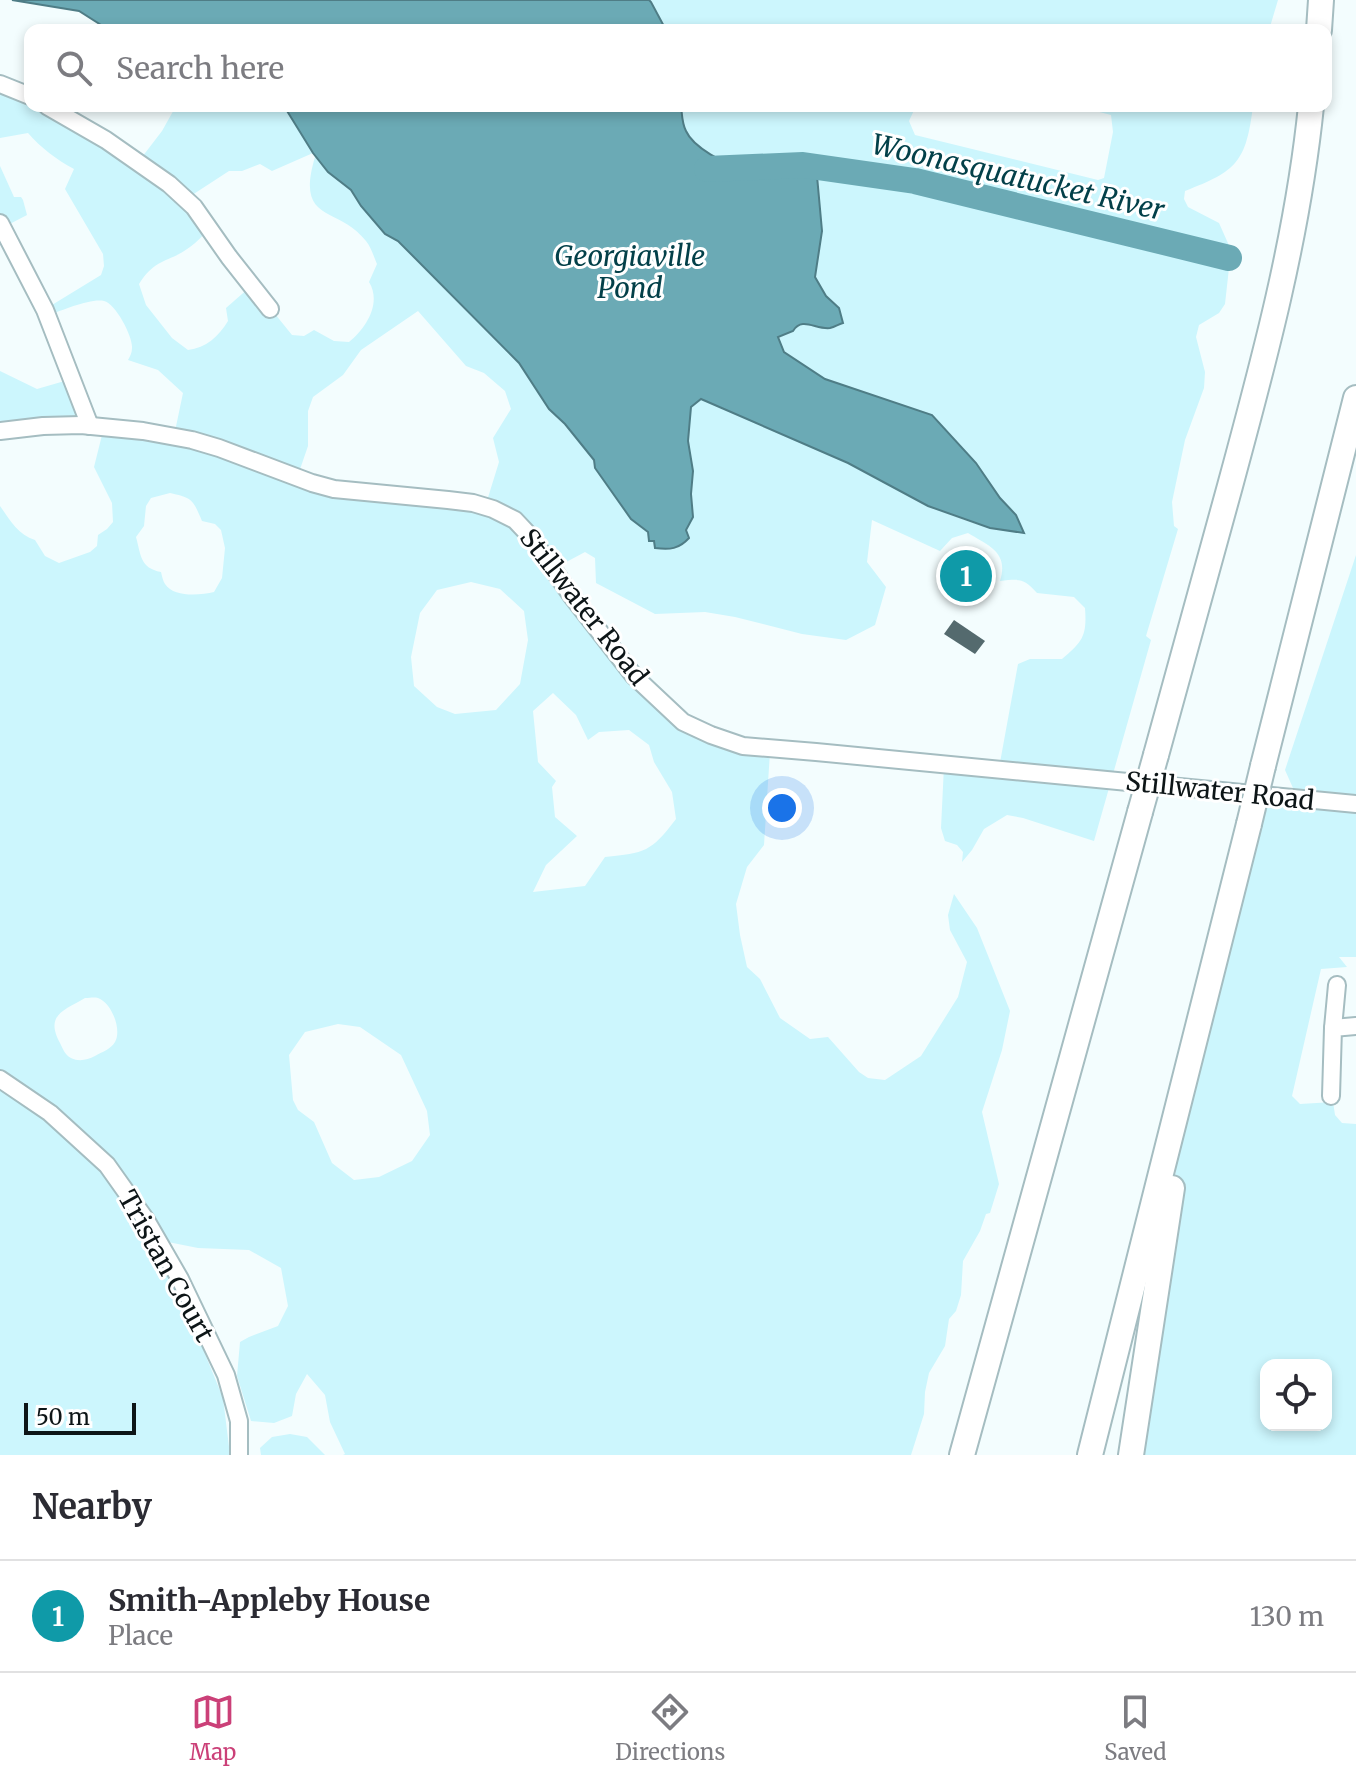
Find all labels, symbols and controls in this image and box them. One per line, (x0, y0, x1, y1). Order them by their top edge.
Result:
search box (24, 24, 1332, 112)
icon: search (52, 46, 96, 90)
text: Search here (116, 49, 284, 87)
water label: Woonasquatucket River (868, 126, 1168, 228)
water label: Georgiaville Pond (555, 238, 705, 306)
street label: Stillwater Road (513, 522, 656, 692)
pin: 1 (940, 546, 992, 606)
street label: Stillwater Road (1124, 764, 1316, 817)
your location (762, 788, 802, 828)
street label: Tristan Court (111, 1184, 222, 1347)
map controls (1260, 1359, 1332, 1431)
button: locate (1260, 1359, 1332, 1431)
scale bar (24, 1399, 136, 1435)
text: 50 m (36, 1403, 90, 1431)
text: Nearby (32, 1486, 152, 1528)
text: Smith-Appleby House (108, 1581, 430, 1619)
text: 1 (52, 1600, 64, 1633)
text: 130 m (1250, 1600, 1324, 1633)
text: Place (108, 1619, 173, 1652)
tab: Map (189, 1690, 236, 1766)
tab: Directions (615, 1690, 725, 1766)
tab: Saved (1104, 1690, 1167, 1766)

